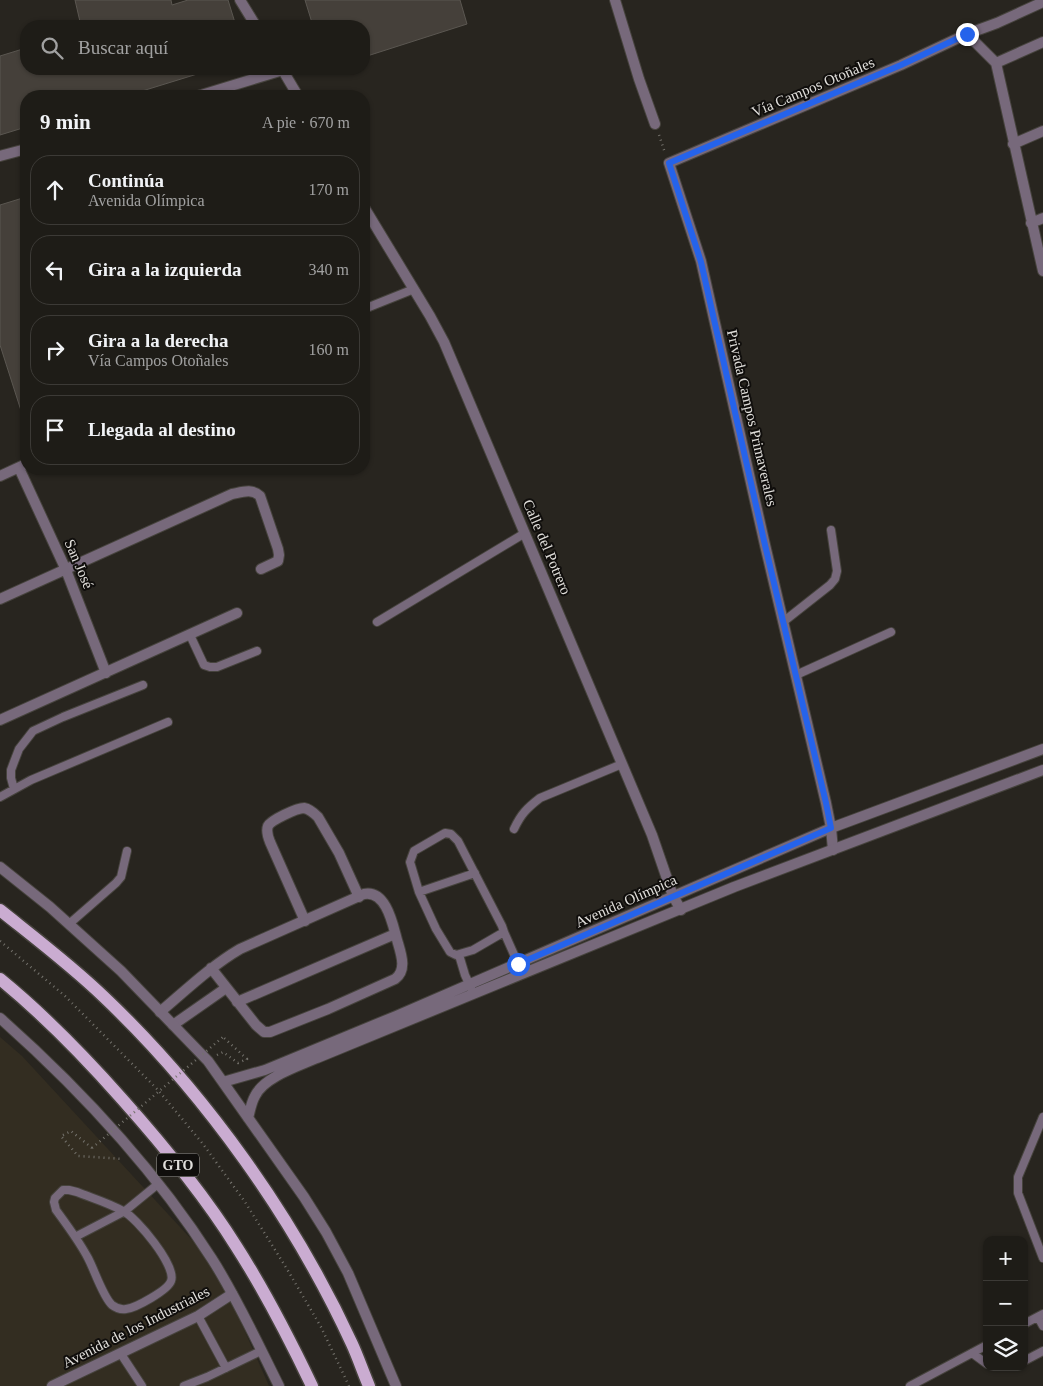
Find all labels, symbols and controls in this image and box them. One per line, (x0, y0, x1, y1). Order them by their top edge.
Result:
search box (20, 20, 370, 75)
route end (956, 23, 979, 46)
icon: search (38, 34, 66, 62)
text: Buscar aquí (78, 37, 168, 58)
street label: Vía Campos Otoñales (749, 54, 877, 120)
text: 9 min (40, 110, 91, 134)
text: A pie · 670 m (262, 114, 350, 131)
text: Continúa (88, 170, 164, 191)
icon: ahead (41, 176, 69, 204)
text: 170 m (309, 181, 349, 198)
text: Avenida Olímpica (88, 192, 205, 209)
icon: left (41, 256, 69, 284)
text: Gira a la izquierda (88, 259, 242, 280)
text: 340 m (309, 261, 349, 278)
street label: Privada Campos Primaverales (724, 328, 780, 508)
text: Gira a la derecha (88, 330, 229, 351)
icon: right (41, 336, 69, 364)
text: 160 m (309, 341, 349, 358)
text: Vía Campos Otoñales (88, 352, 228, 369)
icon: arrive (41, 416, 69, 444)
text: Llegada al destino (88, 419, 236, 440)
street label: Calle del Potrero (520, 497, 574, 597)
street label: San José (61, 537, 97, 591)
street label: Avenida Olímpica (573, 871, 679, 931)
route start (507, 953, 530, 976)
road number: GTO (157, 1154, 199, 1176)
map controls (983, 1236, 1028, 1371)
button: + (983, 1236, 1028, 1281)
button: − (983, 1281, 1028, 1326)
street label: Avenida de los Industriales (60, 1283, 212, 1371)
button: layers (983, 1326, 1028, 1371)

